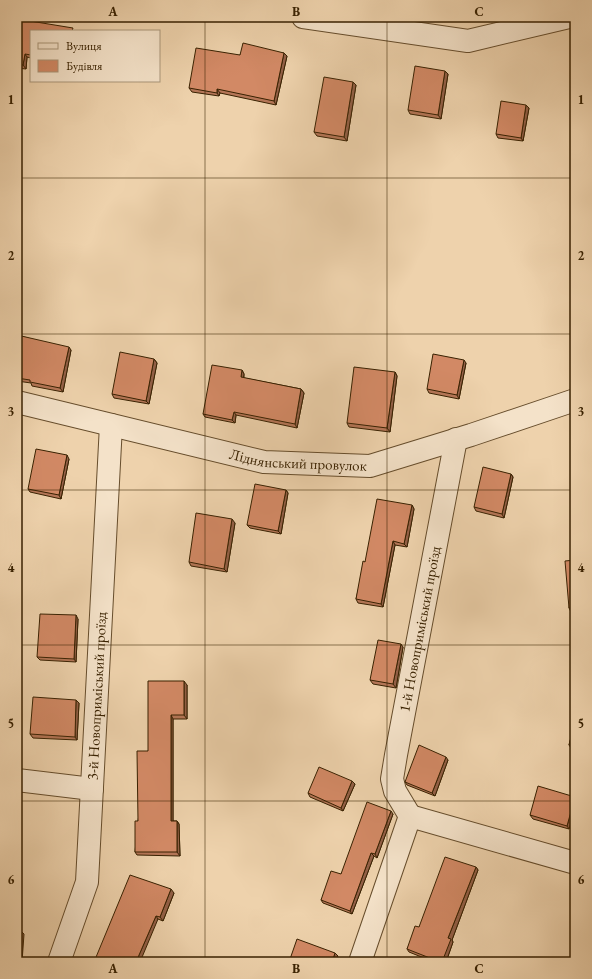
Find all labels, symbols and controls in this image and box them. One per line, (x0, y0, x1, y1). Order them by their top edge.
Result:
text: A (107, 3, 118, 20)
text: B (292, 3, 300, 20)
text: C (474, 3, 484, 20)
legend (30, 30, 160, 82)
text: Вулиця (66, 38, 102, 54)
text: Будівля (66, 58, 103, 74)
text: 1 (8, 91, 15, 108)
text: 1 (578, 91, 585, 108)
text: 2 (8, 247, 15, 264)
text: 2 (578, 247, 585, 264)
text: 3 (8, 403, 15, 420)
text: 3 (578, 403, 585, 420)
street label: Ліднянський провулок (228, 444, 367, 475)
street label: 1-й Новоприміський проїзд (394, 544, 445, 714)
text: 4 (8, 559, 15, 576)
text: 4 (578, 559, 585, 576)
street label: 3-й Новоприміський проїзд (82, 611, 110, 781)
text: 5 (8, 715, 14, 732)
text: 5 (578, 715, 584, 732)
text: 6 (8, 871, 15, 888)
text: 6 (578, 871, 585, 888)
text: A (107, 960, 118, 977)
text: B (292, 960, 300, 977)
text: C (474, 960, 484, 977)

